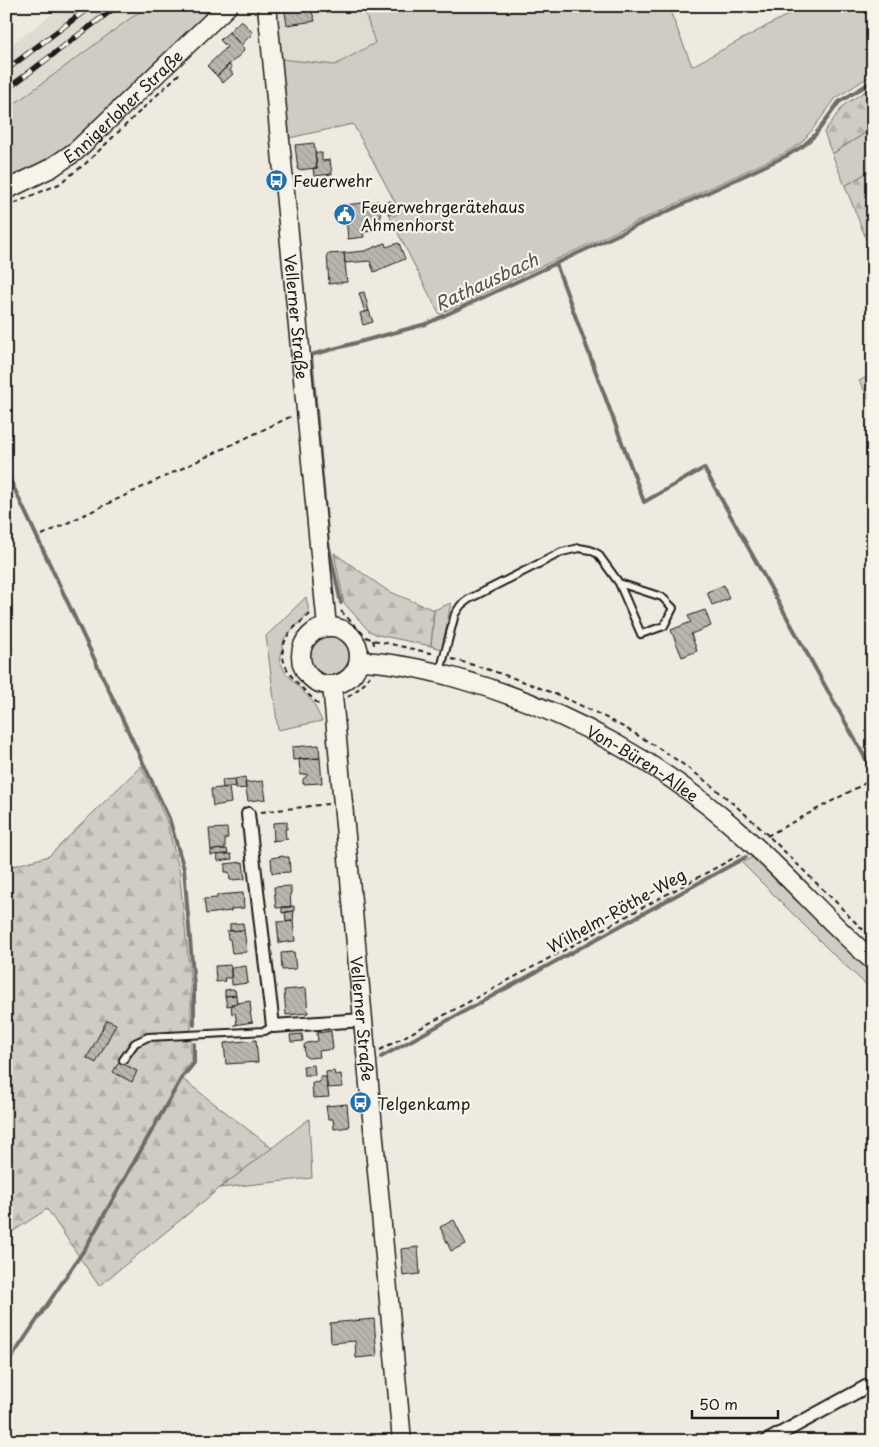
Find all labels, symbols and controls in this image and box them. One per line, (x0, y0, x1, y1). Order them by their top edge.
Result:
street label: Ennigerloher Straße (58, 44, 188, 168)
bus stop icon: Feuerwehr (265, 168, 289, 192)
place label: Feuerwehr (293, 168, 373, 192)
place label: Feuerwehrgerätehaus Ahmenhorst (361, 194, 525, 236)
public building icon: Feuerwehrgerätehaus Ahmenhorst (333, 203, 357, 227)
water label: Rathausbach (430, 245, 543, 317)
street label: Vellerner Straße (279, 253, 315, 380)
street label: Von-Büren-Allee (583, 719, 704, 807)
street label: Wilhelm-Röthe-Weg (542, 862, 690, 958)
street label: Vellerner Straße (345, 955, 381, 1082)
bus stop icon: Telgenkamp (349, 1091, 373, 1115)
place label: Telgenkamp (377, 1091, 471, 1115)
scale bar (692, 1387, 778, 1419)
text: 50 m (699, 1392, 738, 1415)

